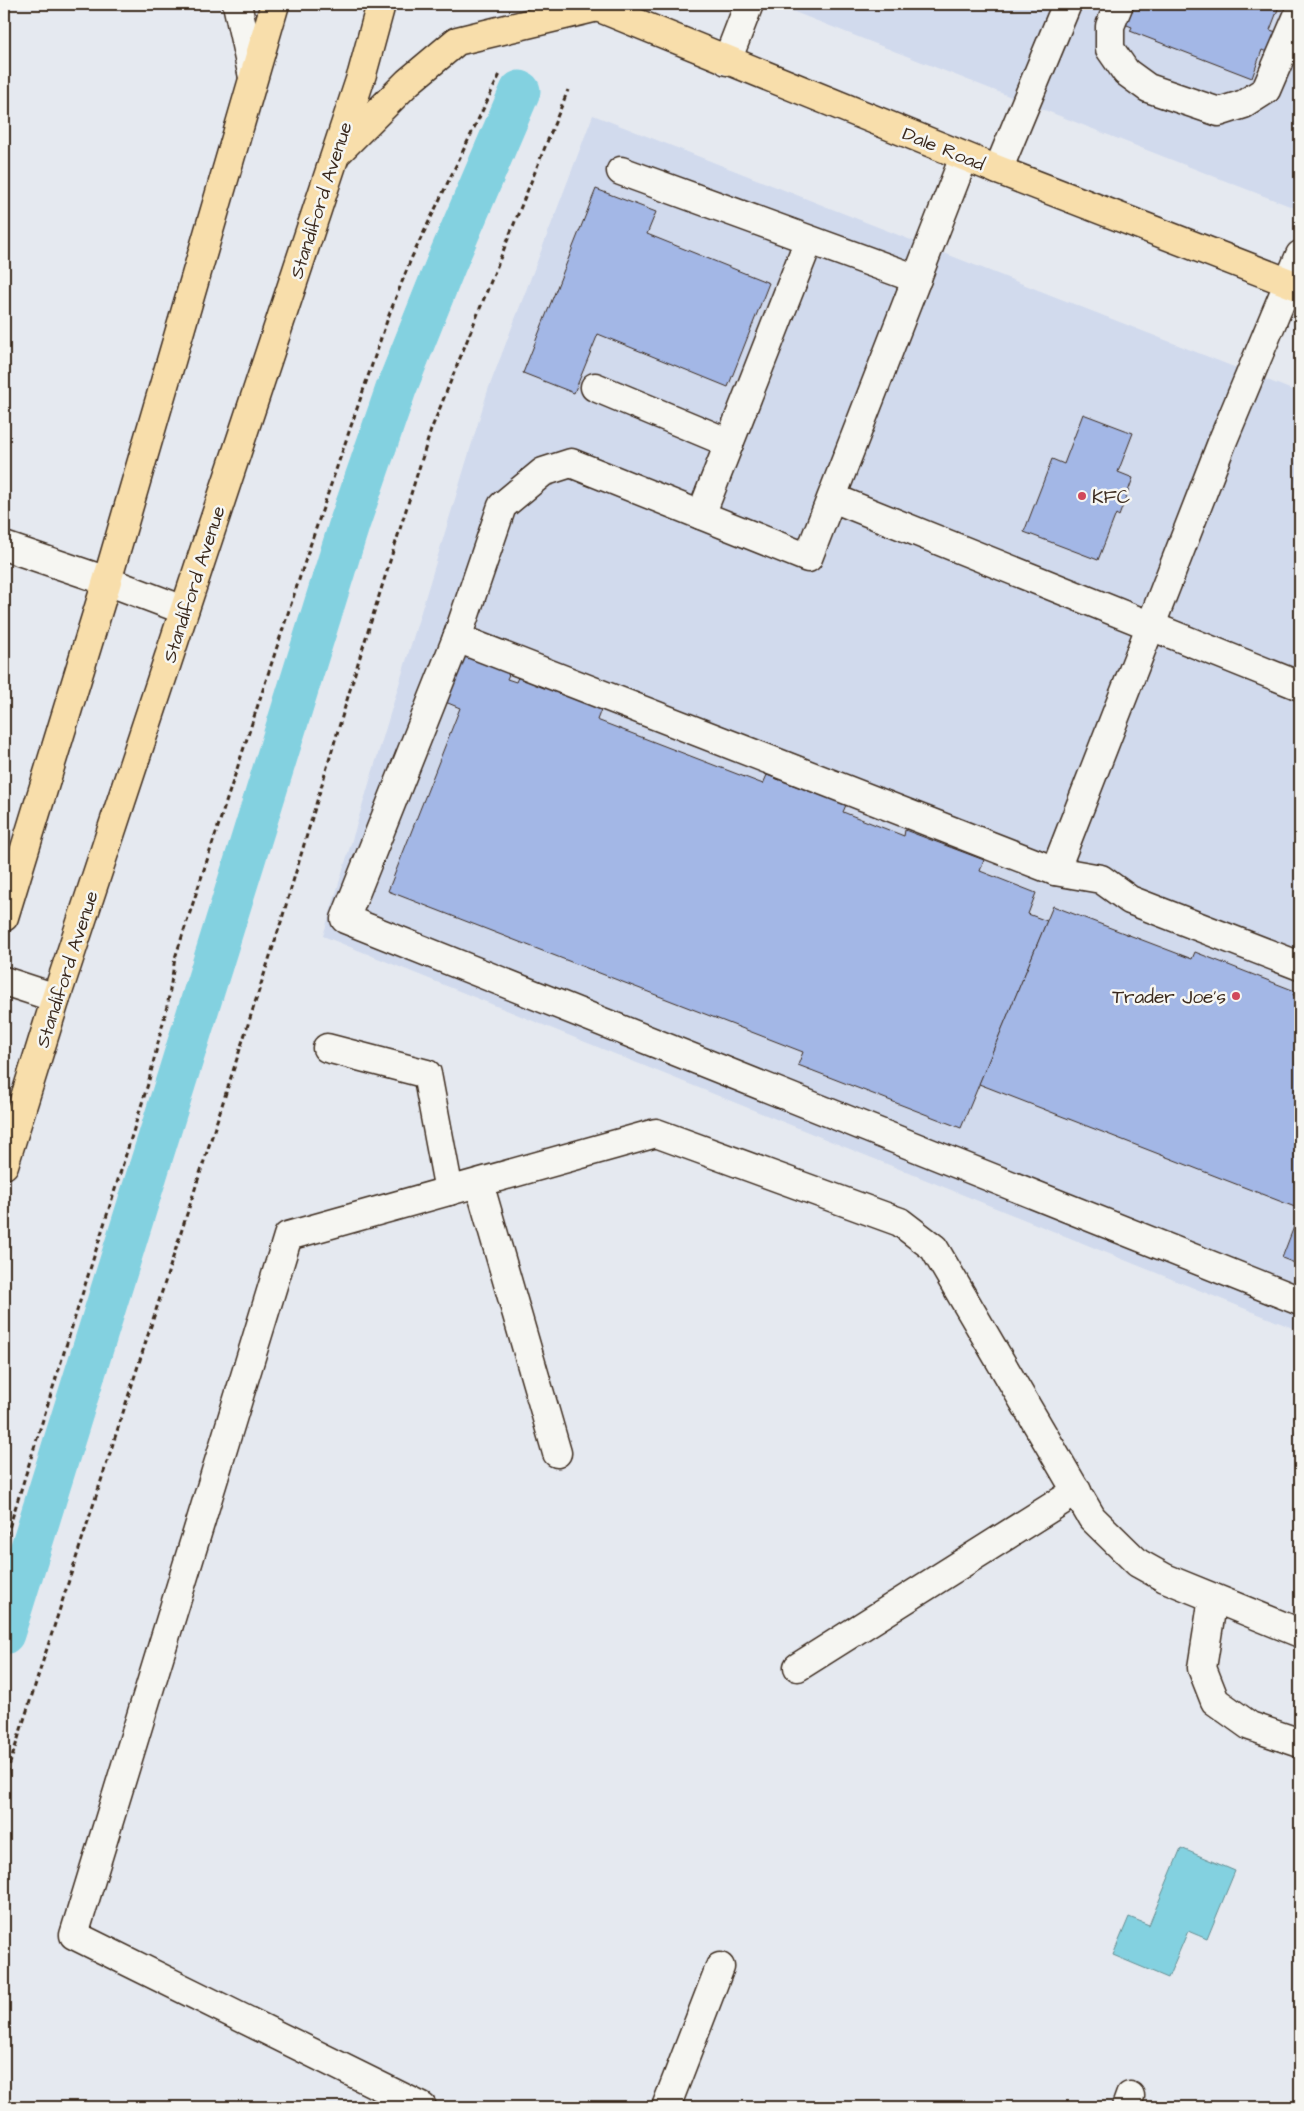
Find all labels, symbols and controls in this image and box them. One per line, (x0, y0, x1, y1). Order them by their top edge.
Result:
street label: Standiford Avenue (283, 119, 359, 282)
street label: Dale Road (898, 121, 989, 178)
place label: KFC (1092, 484, 1131, 511)
marker: KFC (1076, 490, 1088, 502)
street label: Standiford Avenue (156, 503, 232, 666)
street label: Standiford Avenue (29, 888, 105, 1051)
place label: Trader Joe's (1112, 984, 1226, 1011)
marker: Trader Joe's (1230, 990, 1242, 1002)

